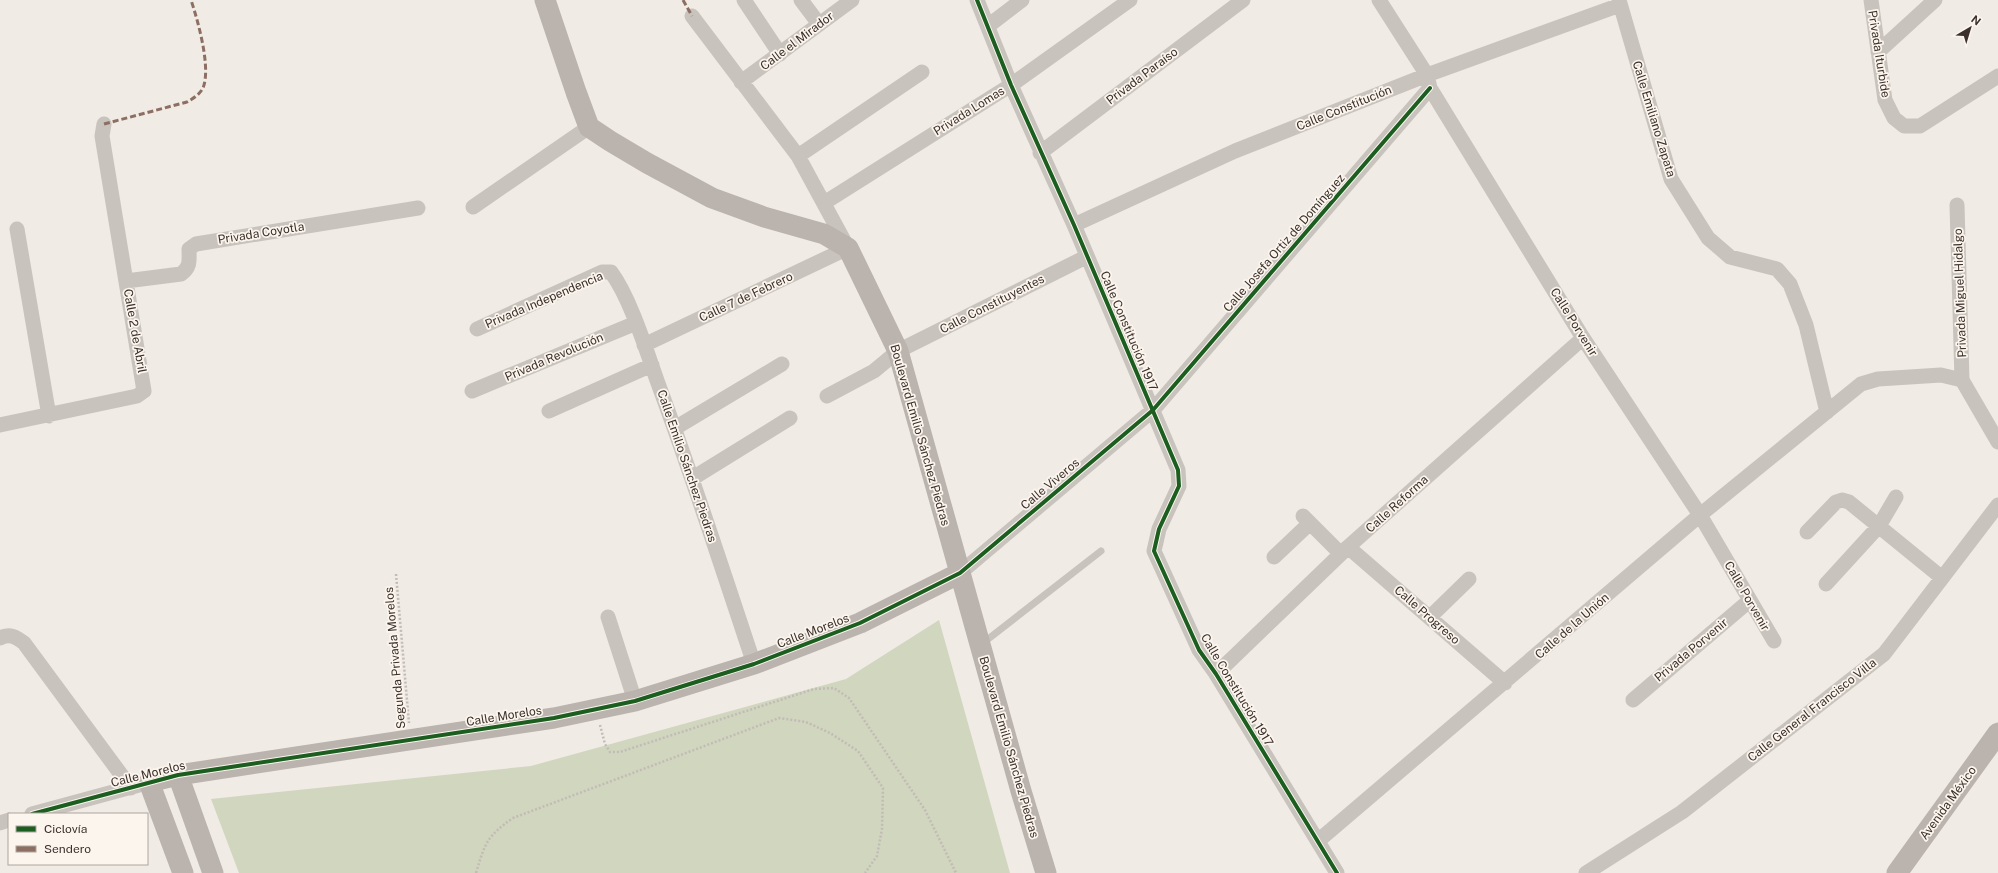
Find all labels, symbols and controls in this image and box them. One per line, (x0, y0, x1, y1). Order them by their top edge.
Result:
north arrow (1950, 8, 1990, 48)
street label: Calle el Mirador (758, 9, 837, 73)
street label: Privada Iturbide (1865, 9, 1893, 99)
text: N (1969, 13, 1983, 27)
street label: Privada Paraíso (1104, 45, 1181, 107)
street label: Calle Emiliano Zapata (1630, 59, 1678, 179)
street label: Calle Constitución (1294, 82, 1394, 133)
street label: Privada Lomas (931, 84, 1007, 138)
street label: Calle Josefa Ortiz de Domínguez (1220, 171, 1348, 315)
street label: Privada Coyotla (217, 219, 305, 247)
street label: Privada Miguel Hidalgo (1951, 228, 1969, 358)
street label: Privada Independencia (483, 269, 605, 331)
street label: Calle 7 de Febrero (697, 269, 795, 325)
street label: Calle Constitución 1917 (1097, 269, 1161, 393)
street label: Calle Constituyentes (937, 272, 1047, 336)
street label: Calle Porvenir (1547, 285, 1601, 359)
street label: Calle 2 de Abril (121, 288, 149, 374)
street label: Privada Revolución (503, 330, 605, 384)
street label: Boulevard Emilio Sánchez Piedras (887, 343, 953, 527)
street label: Calle Emilio Sánchez Piedras (654, 388, 720, 544)
street label: Calle Viveros (1018, 455, 1082, 513)
street label: Calle Reforma (1363, 472, 1431, 536)
street label: Calle Porvenir (1721, 559, 1773, 633)
street label: Calle Progreso (1391, 583, 1463, 647)
street label: Segunda Privada Morelos (382, 587, 408, 729)
street label: Calle de la Unión (1532, 590, 1612, 662)
street label: Calle Morelos (775, 611, 851, 651)
street label: Privada Porvenir (1652, 615, 1731, 685)
street label: Calle Constitución 1917 (1198, 631, 1276, 749)
street label: Boulevard Emilio Sánchez Piedras (976, 655, 1042, 839)
street label: Calle General Francisco Villa (1745, 655, 1879, 765)
street label: Calle Morelos (465, 703, 543, 729)
street label: Calle Morelos (109, 758, 187, 790)
street label: Avenida México (1917, 764, 1979, 842)
legend (8, 813, 148, 865)
text: Ciclovía (44, 822, 87, 836)
text: Sendero (44, 842, 91, 856)

